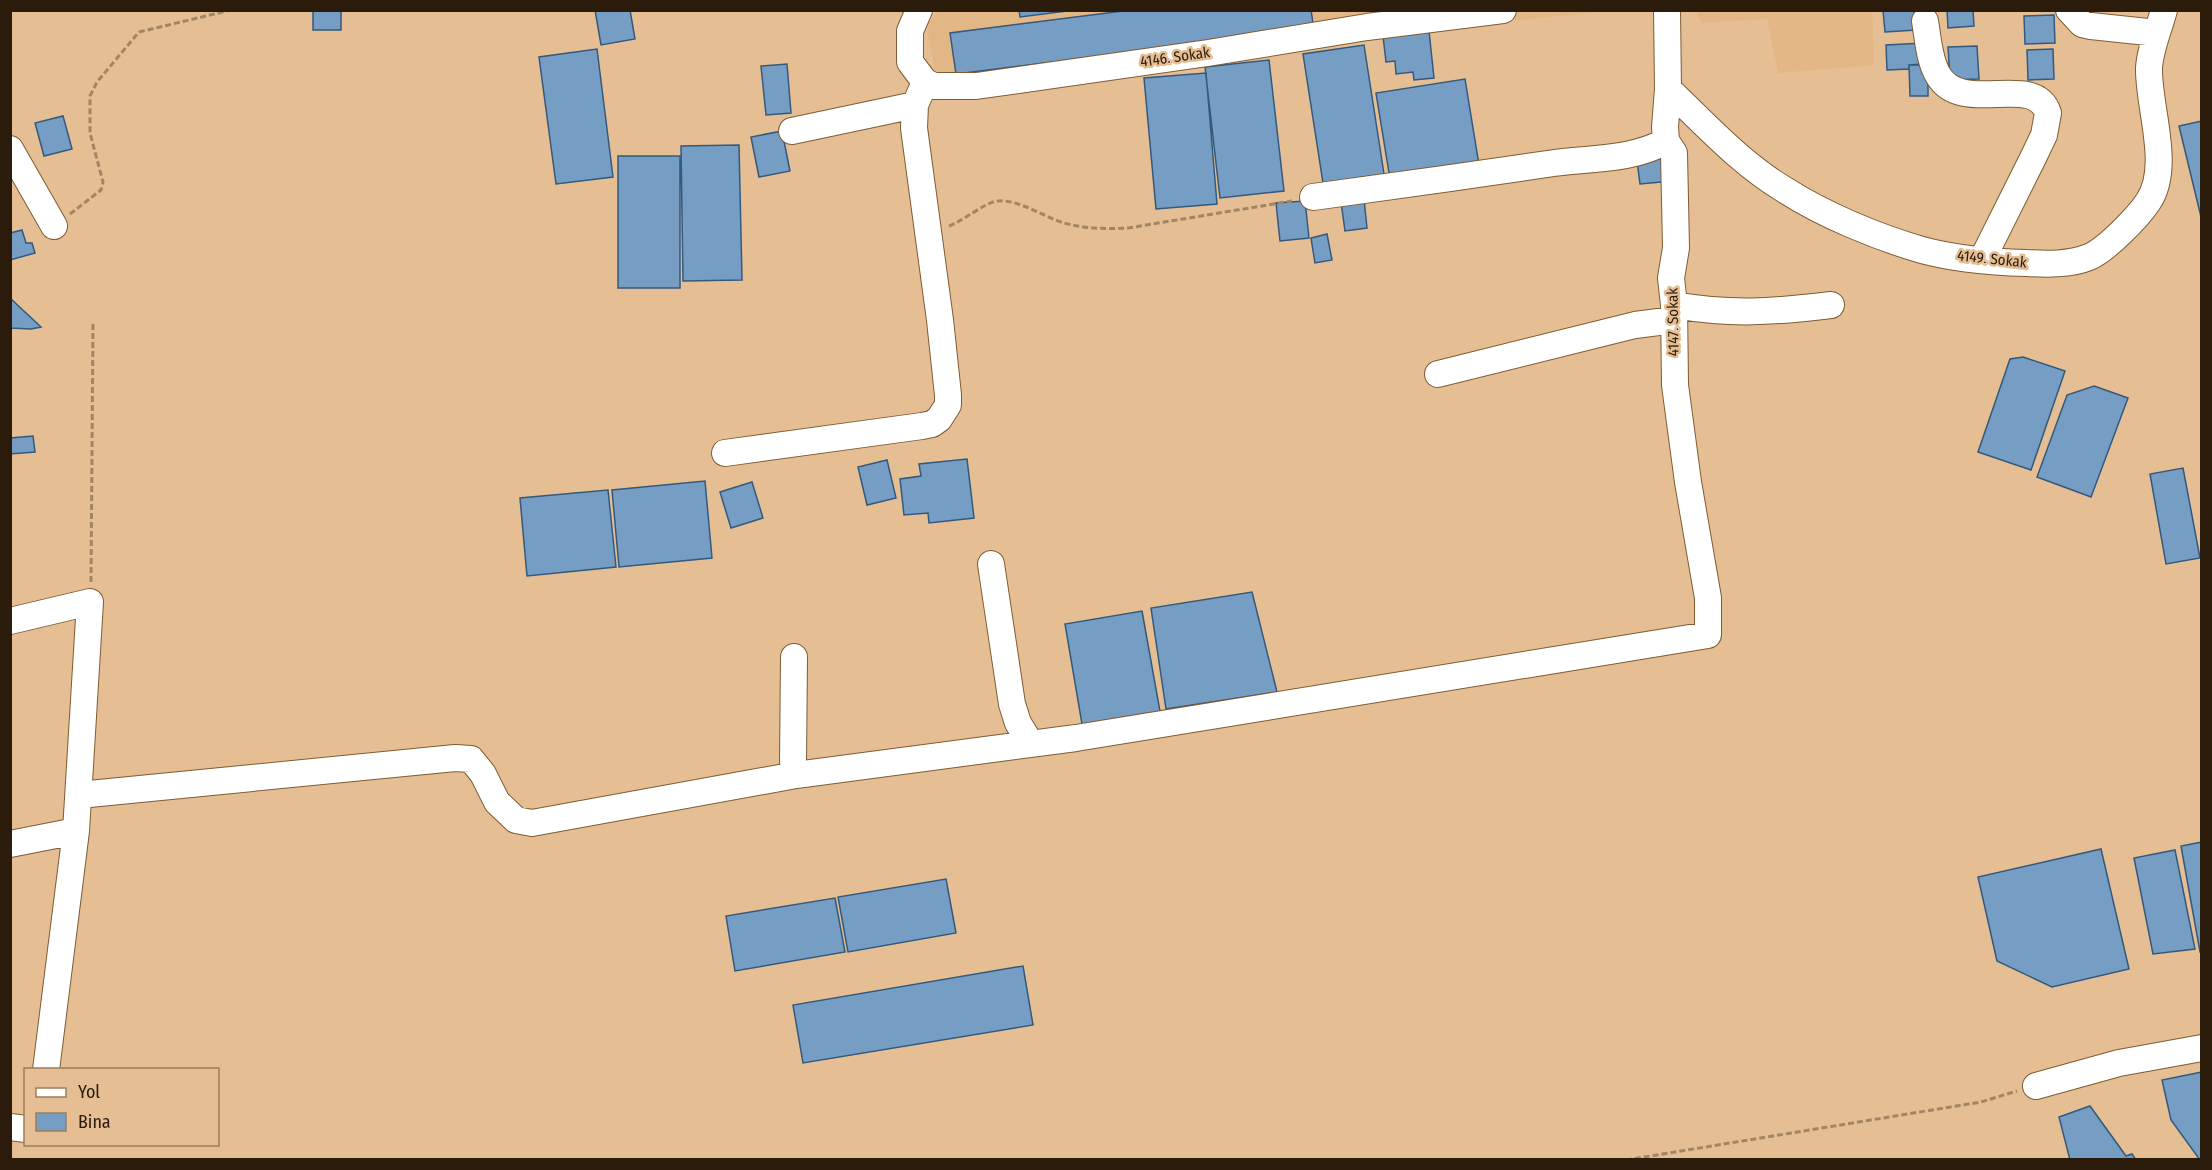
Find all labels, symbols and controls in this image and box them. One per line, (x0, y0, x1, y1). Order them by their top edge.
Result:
street label: 4146. Sokak (1139, 43, 1211, 71)
street label: 4149. Sokak (1956, 246, 2028, 272)
street label: 4147. Sokak (1663, 288, 1683, 356)
legend (24, 1068, 219, 1146)
text: Yol (78, 1081, 100, 1103)
text: Bina (78, 1111, 111, 1133)

